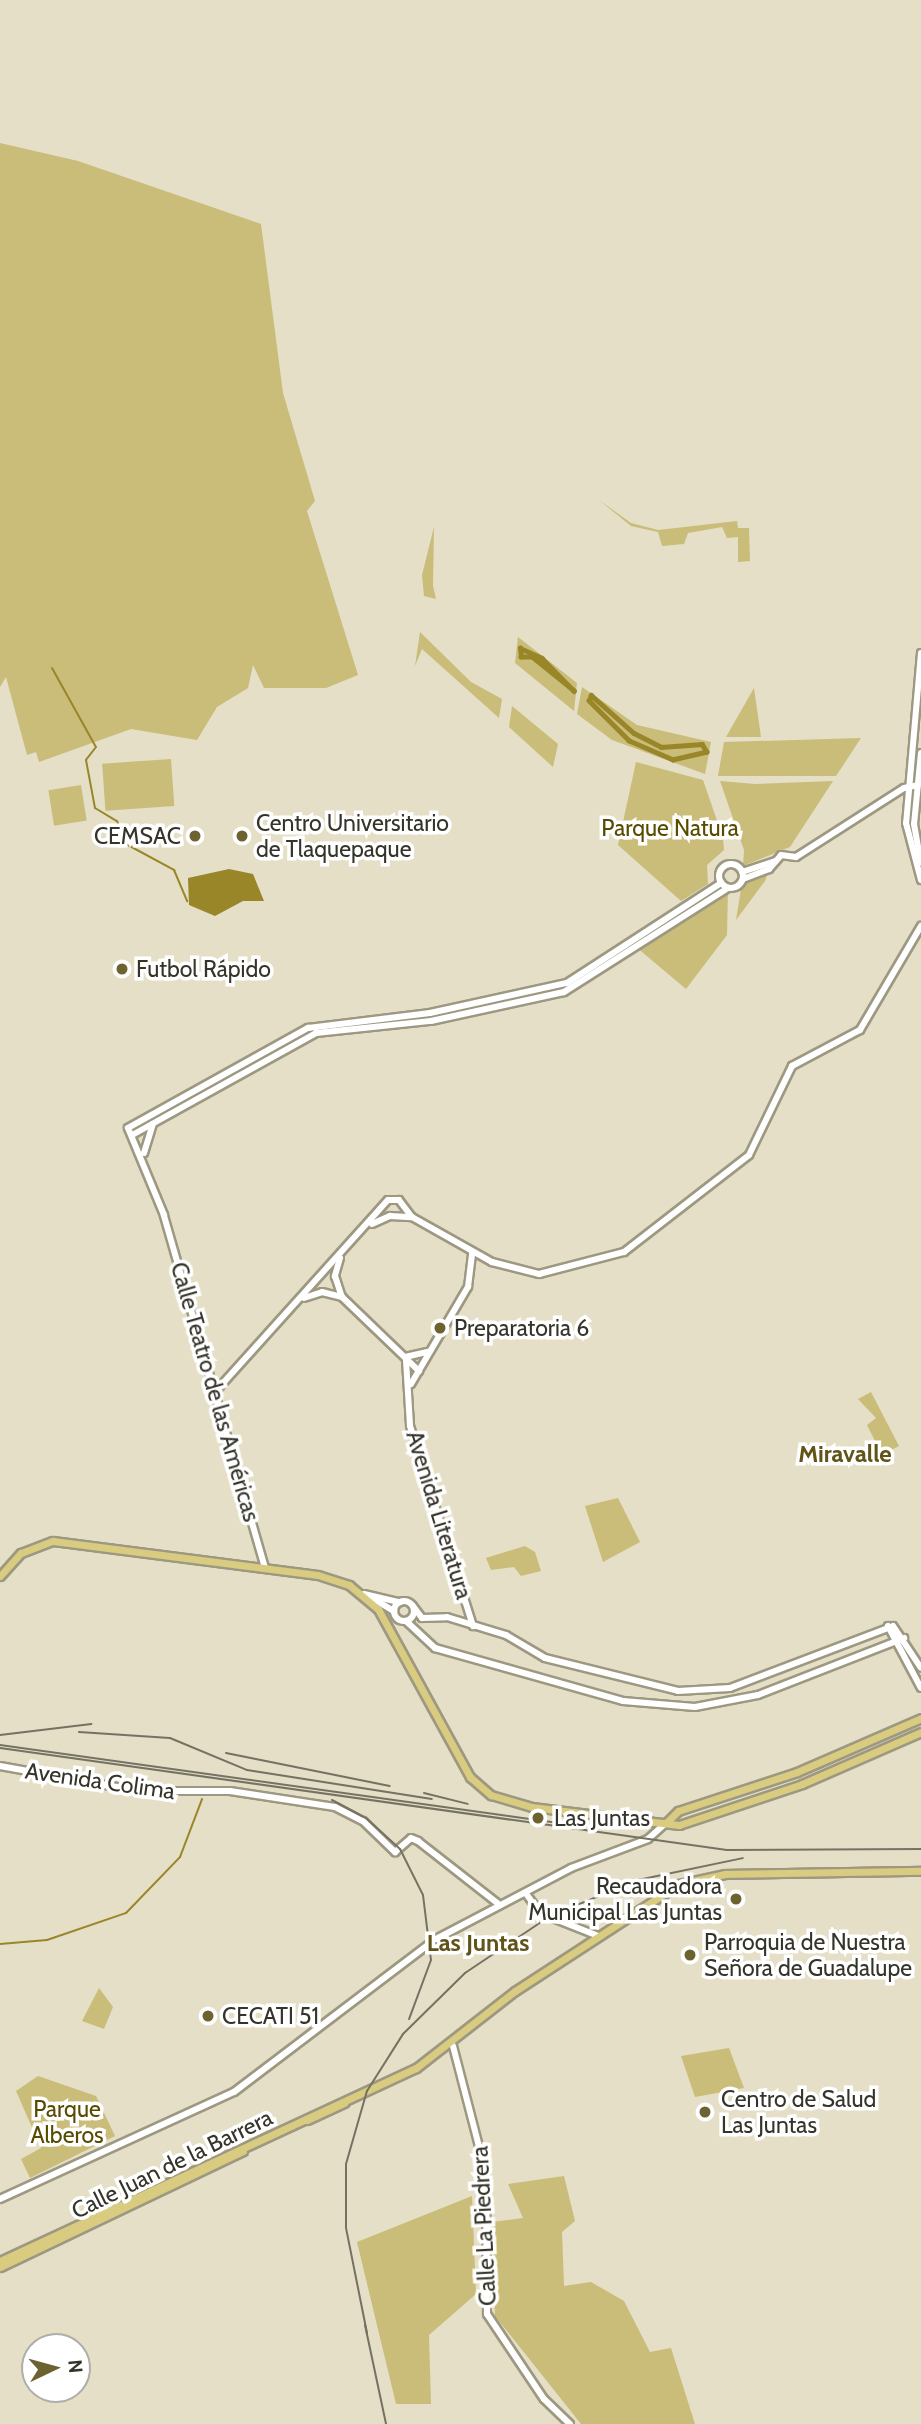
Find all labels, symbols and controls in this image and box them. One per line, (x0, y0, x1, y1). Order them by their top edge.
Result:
place label: Centro Universitario de Tlaquepaque (256, 809, 449, 863)
park label: Parque Natura (601, 814, 739, 842)
place label: CEMSAC (94, 822, 181, 850)
marker: CEMSAC (187, 828, 203, 844)
marker: Centro Universitario de Tlaquepaque (234, 828, 250, 844)
place label: Futbol Rápido (136, 955, 271, 983)
marker: Futbol Rápido (114, 961, 130, 977)
street label: Calle Teatro de las Américas (165, 1259, 265, 1525)
place label: Preparatoria 6 (454, 1314, 589, 1342)
marker: Preparatoria 6 (432, 1320, 448, 1336)
street label: Avenida Literatura (400, 1427, 478, 1603)
district label: Miravalle (798, 1440, 892, 1468)
street label: Avenida Colima (23, 1757, 177, 1805)
place label: Las Juntas (554, 1804, 650, 1832)
marker: Las Juntas (528, 1808, 548, 1828)
place label: Recaudadora Municipal Las Juntas (528, 1872, 722, 1926)
marker: Recaudadora Municipal Las Juntas (728, 1891, 744, 1907)
place label: Parroquia de Nuestra Señora de Guadalupe (704, 1928, 912, 1982)
district label: Las Juntas (427, 1929, 529, 1957)
marker: Parroquia de Nuestra Señora de Guadalupe (682, 1947, 698, 1963)
place label: CECATI 51 (222, 2002, 319, 2030)
marker: CECATI 51 (200, 2008, 216, 2024)
place label: Centro de Salud Las Juntas (721, 2085, 876, 2139)
park label: Parque Alberos (30, 2095, 104, 2149)
marker: Centro de Salud Las Juntas (695, 2102, 715, 2122)
street label: Calle Juan de la Barrera (67, 2103, 277, 2225)
street label: Calle La Piedrera (466, 2145, 502, 2307)
north arrow (21, 2333, 91, 2403)
text: N (63, 2359, 87, 2374)

